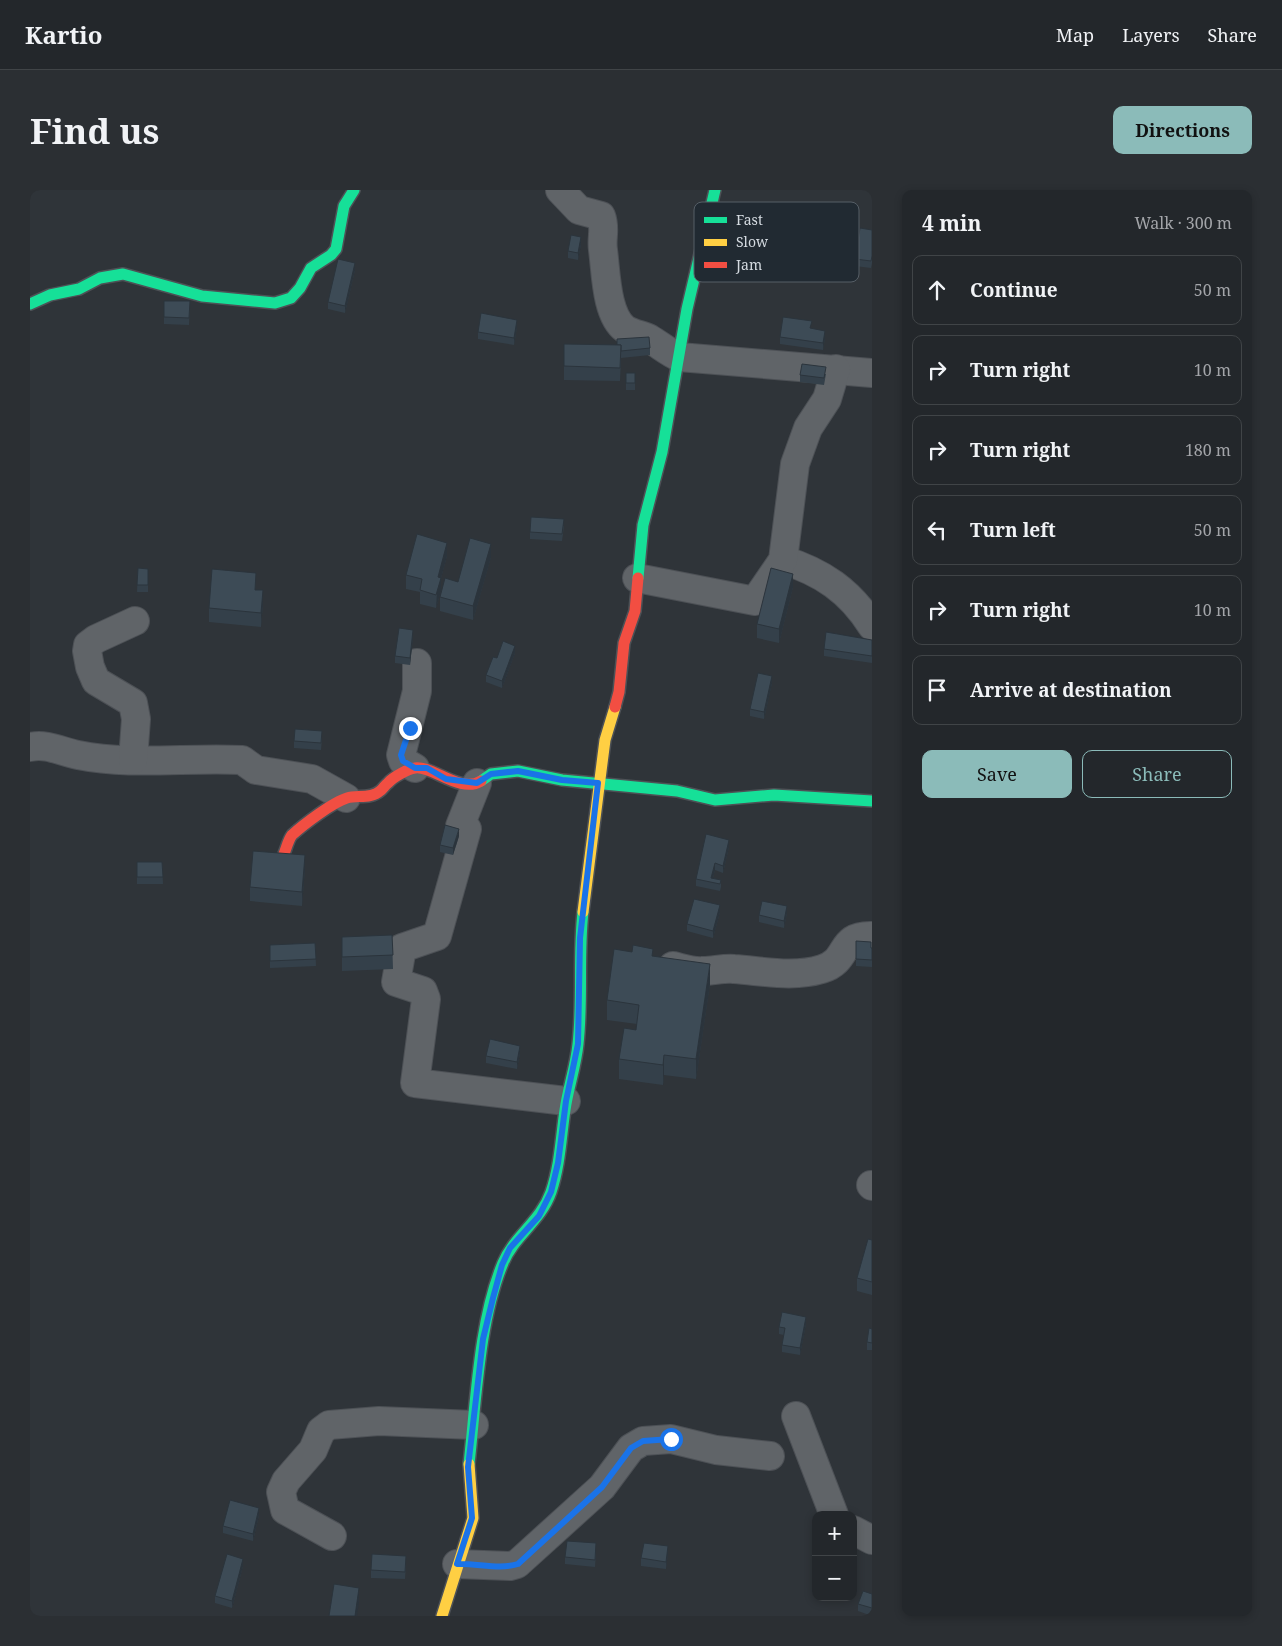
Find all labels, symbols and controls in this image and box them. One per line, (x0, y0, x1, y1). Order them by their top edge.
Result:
text: Kartio (25, 18, 102, 51)
text: Map (1056, 23, 1094, 47)
text: Layers (1122, 23, 1180, 47)
text: Share (1208, 23, 1257, 47)
button: Directions (1113, 106, 1252, 154)
text: Find us (30, 107, 159, 154)
legend (694, 202, 859, 282)
text: 4 min (922, 209, 981, 237)
text: Fast (736, 210, 763, 229)
text: Walk · 300 m (1135, 212, 1232, 234)
text: Slow (736, 232, 769, 251)
text: Jam (735, 255, 762, 274)
icon: ahead (923, 276, 951, 304)
text: Continue (970, 277, 1058, 303)
text: 50 m (1194, 279, 1231, 301)
icon: right (923, 356, 951, 384)
text: Turn right (970, 357, 1070, 383)
text: 10 m (1194, 359, 1231, 381)
icon: right (923, 436, 951, 464)
text: Turn right (970, 437, 1070, 463)
text: 180 m (1185, 439, 1231, 461)
icon: left (923, 516, 951, 544)
text: Turn left (970, 517, 1056, 543)
text: 50 m (1194, 519, 1231, 541)
icon: right (923, 596, 951, 624)
text: Turn right (970, 597, 1070, 623)
text: 10 m (1194, 599, 1231, 621)
icon: arrive (923, 676, 951, 704)
text: Arrive at destination (970, 677, 1172, 703)
route end (399, 717, 422, 740)
button: Save (922, 750, 1072, 798)
button: Share (1082, 750, 1232, 798)
route start (660, 1428, 683, 1451)
map controls (812, 1511, 857, 1601)
button: + (812, 1511, 857, 1556)
button: − (812, 1556, 857, 1601)

